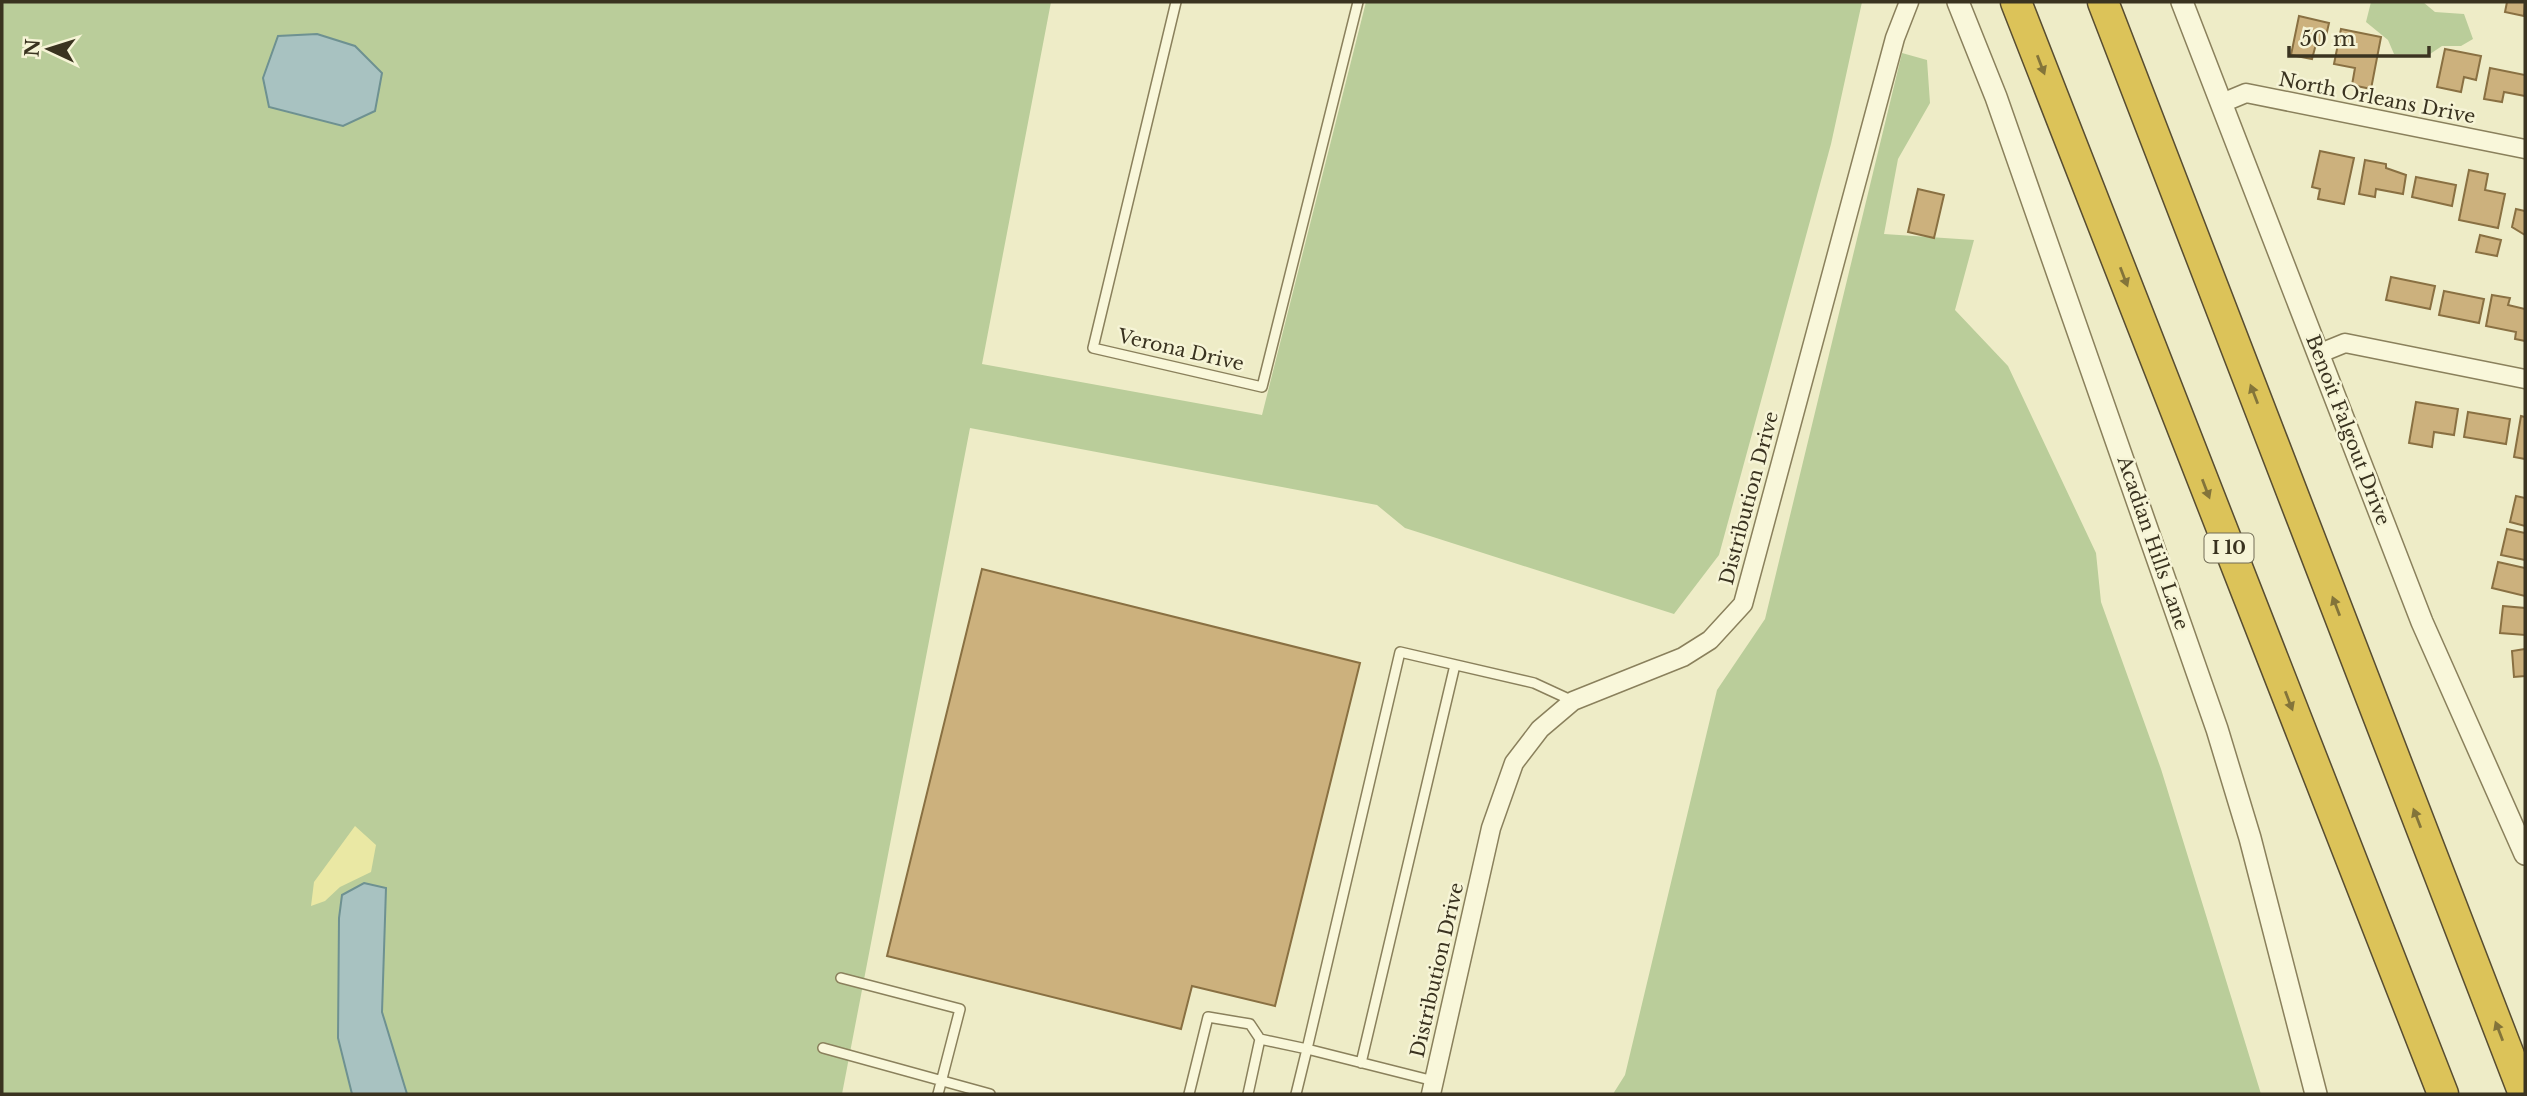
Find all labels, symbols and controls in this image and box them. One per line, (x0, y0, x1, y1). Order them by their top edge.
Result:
north arrow (14, 14, 84, 84)
scale bar (2289, 14, 2429, 58)
text: 50 m (2300, 26, 2356, 52)
text: N (20, 38, 45, 58)
one-way arrow (2035, 55, 2046, 76)
street label: North Orleans Drive (2277, 68, 2477, 128)
one-way arrow (2118, 267, 2129, 288)
street label: Verona Drive (1115, 324, 1246, 376)
street label: Benoit Falgout Drive (2301, 331, 2395, 529)
one-way arrow (2248, 383, 2259, 404)
street label: Distribution Drive (1715, 409, 1783, 587)
street label: Acadian Hills Lane (2112, 452, 2194, 633)
one-way arrow (2201, 479, 2212, 500)
road number: I 10 (2204, 534, 2254, 562)
one-way arrow (2330, 595, 2341, 616)
one-way arrow (2284, 691, 2295, 712)
one-way arrow (2412, 808, 2423, 829)
street label: Distribution Drive (1406, 880, 1468, 1060)
one-way arrow (2493, 1020, 2504, 1041)

